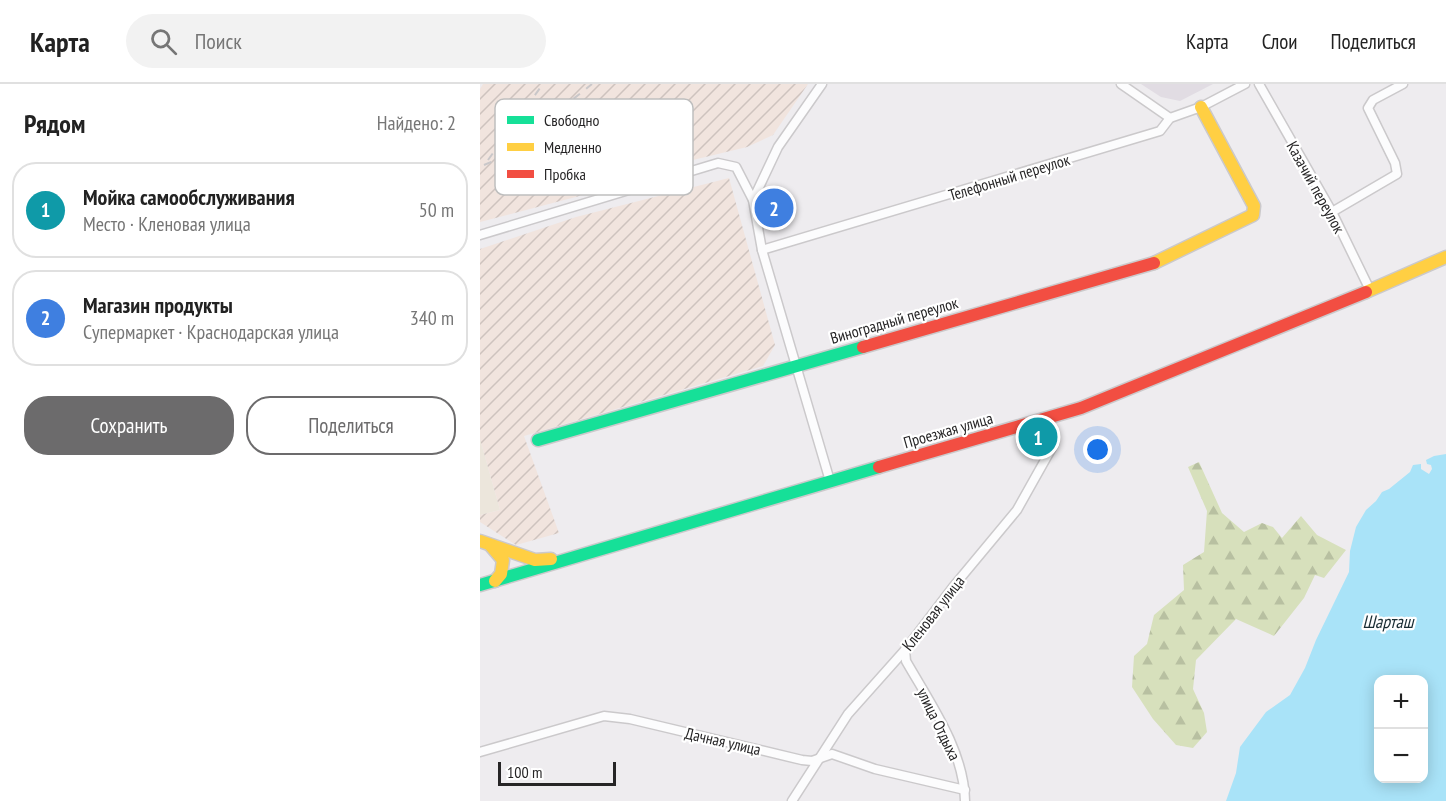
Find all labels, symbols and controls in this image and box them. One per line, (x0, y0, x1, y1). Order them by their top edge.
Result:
search box (126, 14, 546, 68)
text: Карта (30, 23, 90, 60)
icon: search (147, 25, 180, 58)
text: Поиск (195, 27, 242, 55)
text: Карта (1186, 28, 1229, 55)
text: Слои (1262, 28, 1297, 55)
text: Поделиться (1330, 28, 1416, 55)
legend (495, 99, 693, 195)
text: Рядом (24, 107, 85, 140)
text: Найдено: 2 (377, 110, 456, 136)
text: Свободно (544, 110, 599, 130)
text: Медленно (544, 137, 602, 157)
street label: Казачий переулок (1282, 137, 1350, 237)
street label: Телефонный переулок (946, 149, 1073, 205)
text: Пробка (544, 164, 586, 184)
text: Мойка самообслуживания (83, 183, 295, 211)
pin: 2 (754, 186, 794, 230)
text: 1 (41, 197, 50, 223)
text: 50 m (419, 197, 454, 223)
text: Место · Кленовая улица (83, 211, 251, 237)
text: Магазин продукты (83, 291, 233, 319)
street label: Виноградный переулок (828, 292, 961, 348)
text: 2 (41, 305, 50, 331)
text: 340 m (410, 305, 454, 331)
text: Супермаркет · Краснодарская улица (83, 319, 339, 345)
button: Сохранить (24, 396, 234, 455)
button: Поделиться (246, 396, 456, 455)
street label: Проезжая улица (901, 408, 995, 452)
pin: 1 (1018, 414, 1058, 460)
your location (1083, 435, 1112, 464)
street label: Кленовая улица (897, 571, 969, 655)
water label: Шарташ (1362, 610, 1415, 633)
map controls (1374, 675, 1428, 783)
button: + (1374, 675, 1428, 729)
street label: улица Отдыха (913, 684, 965, 764)
street label: Дачная улица (683, 723, 763, 759)
button: − (1374, 729, 1428, 783)
scale bar (498, 759, 616, 786)
text: 100 m (507, 762, 542, 782)

